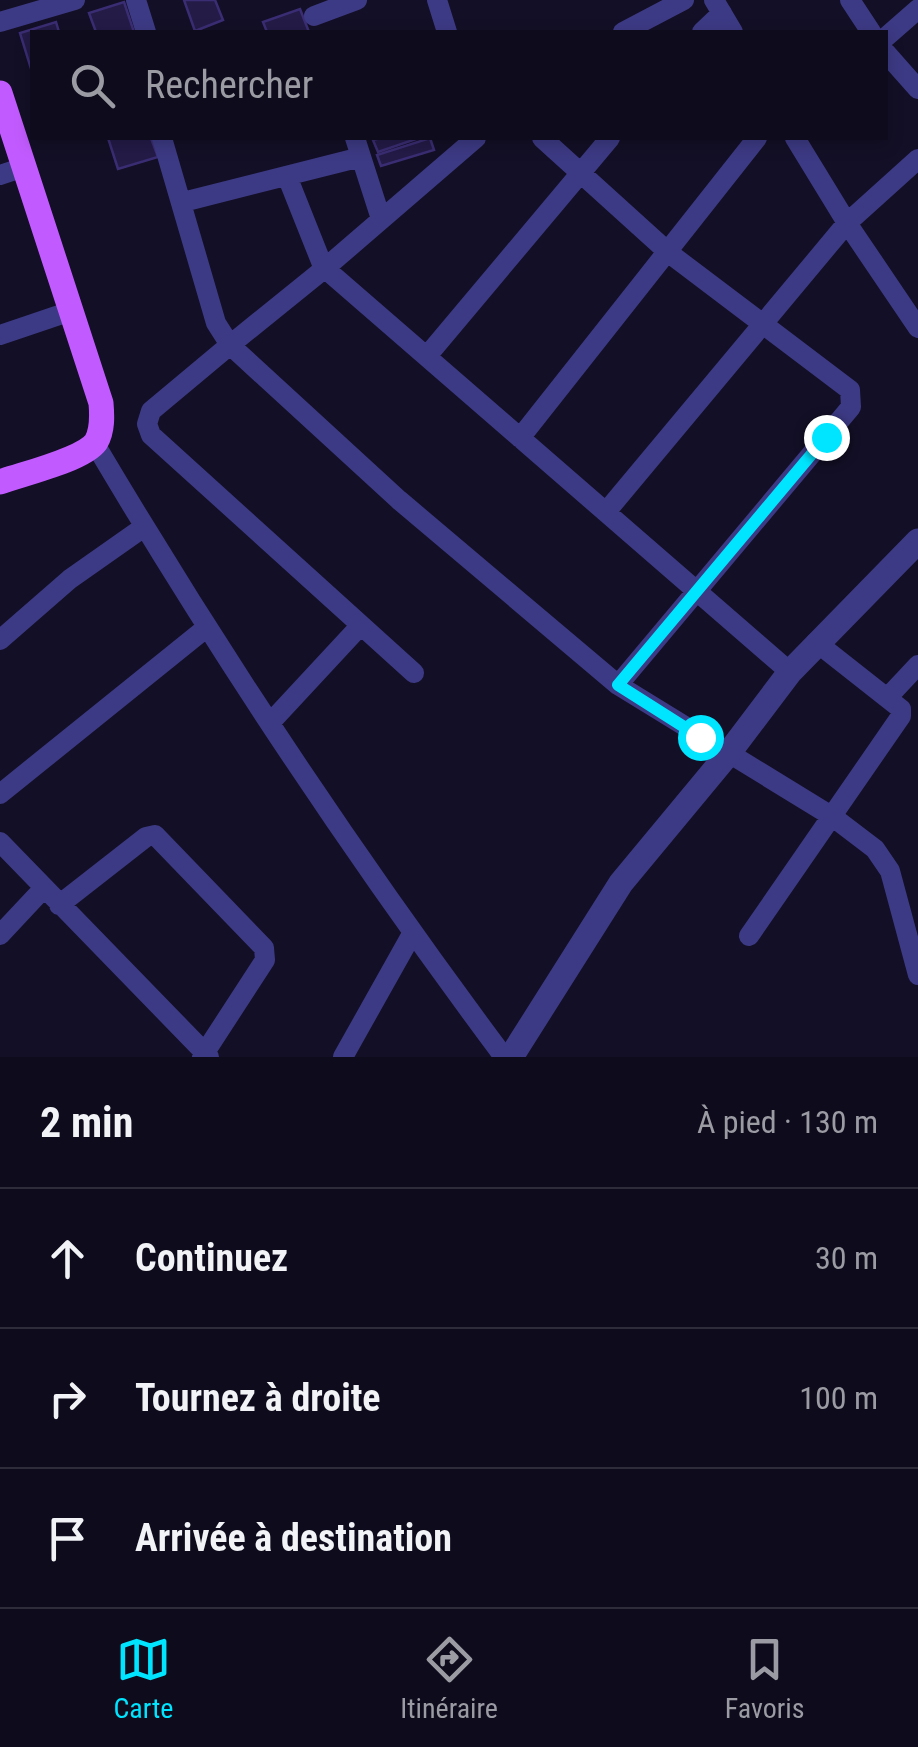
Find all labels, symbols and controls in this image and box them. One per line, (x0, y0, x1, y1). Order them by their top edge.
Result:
search box (30, 30, 888, 140)
icon: search (65, 58, 120, 113)
text: Rechercher (145, 63, 313, 107)
route end (804, 415, 850, 461)
route start (678, 715, 724, 761)
text: 2 min (40, 1098, 133, 1147)
text: À pied · 130 m (697, 1103, 878, 1141)
icon: ahead (40, 1231, 95, 1286)
text: Continuez (135, 1236, 288, 1280)
text: 30 m (815, 1239, 878, 1277)
icon: right (40, 1371, 95, 1426)
text: Tournez à droite (135, 1376, 381, 1420)
text: 100 m (799, 1379, 878, 1417)
icon: arrive (40, 1511, 95, 1566)
text: Arrivée à destination (135, 1516, 452, 1560)
tab: Carte (113, 1632, 173, 1725)
tab: Itinéraire (400, 1632, 498, 1725)
tab: Favoris (725, 1632, 805, 1725)

